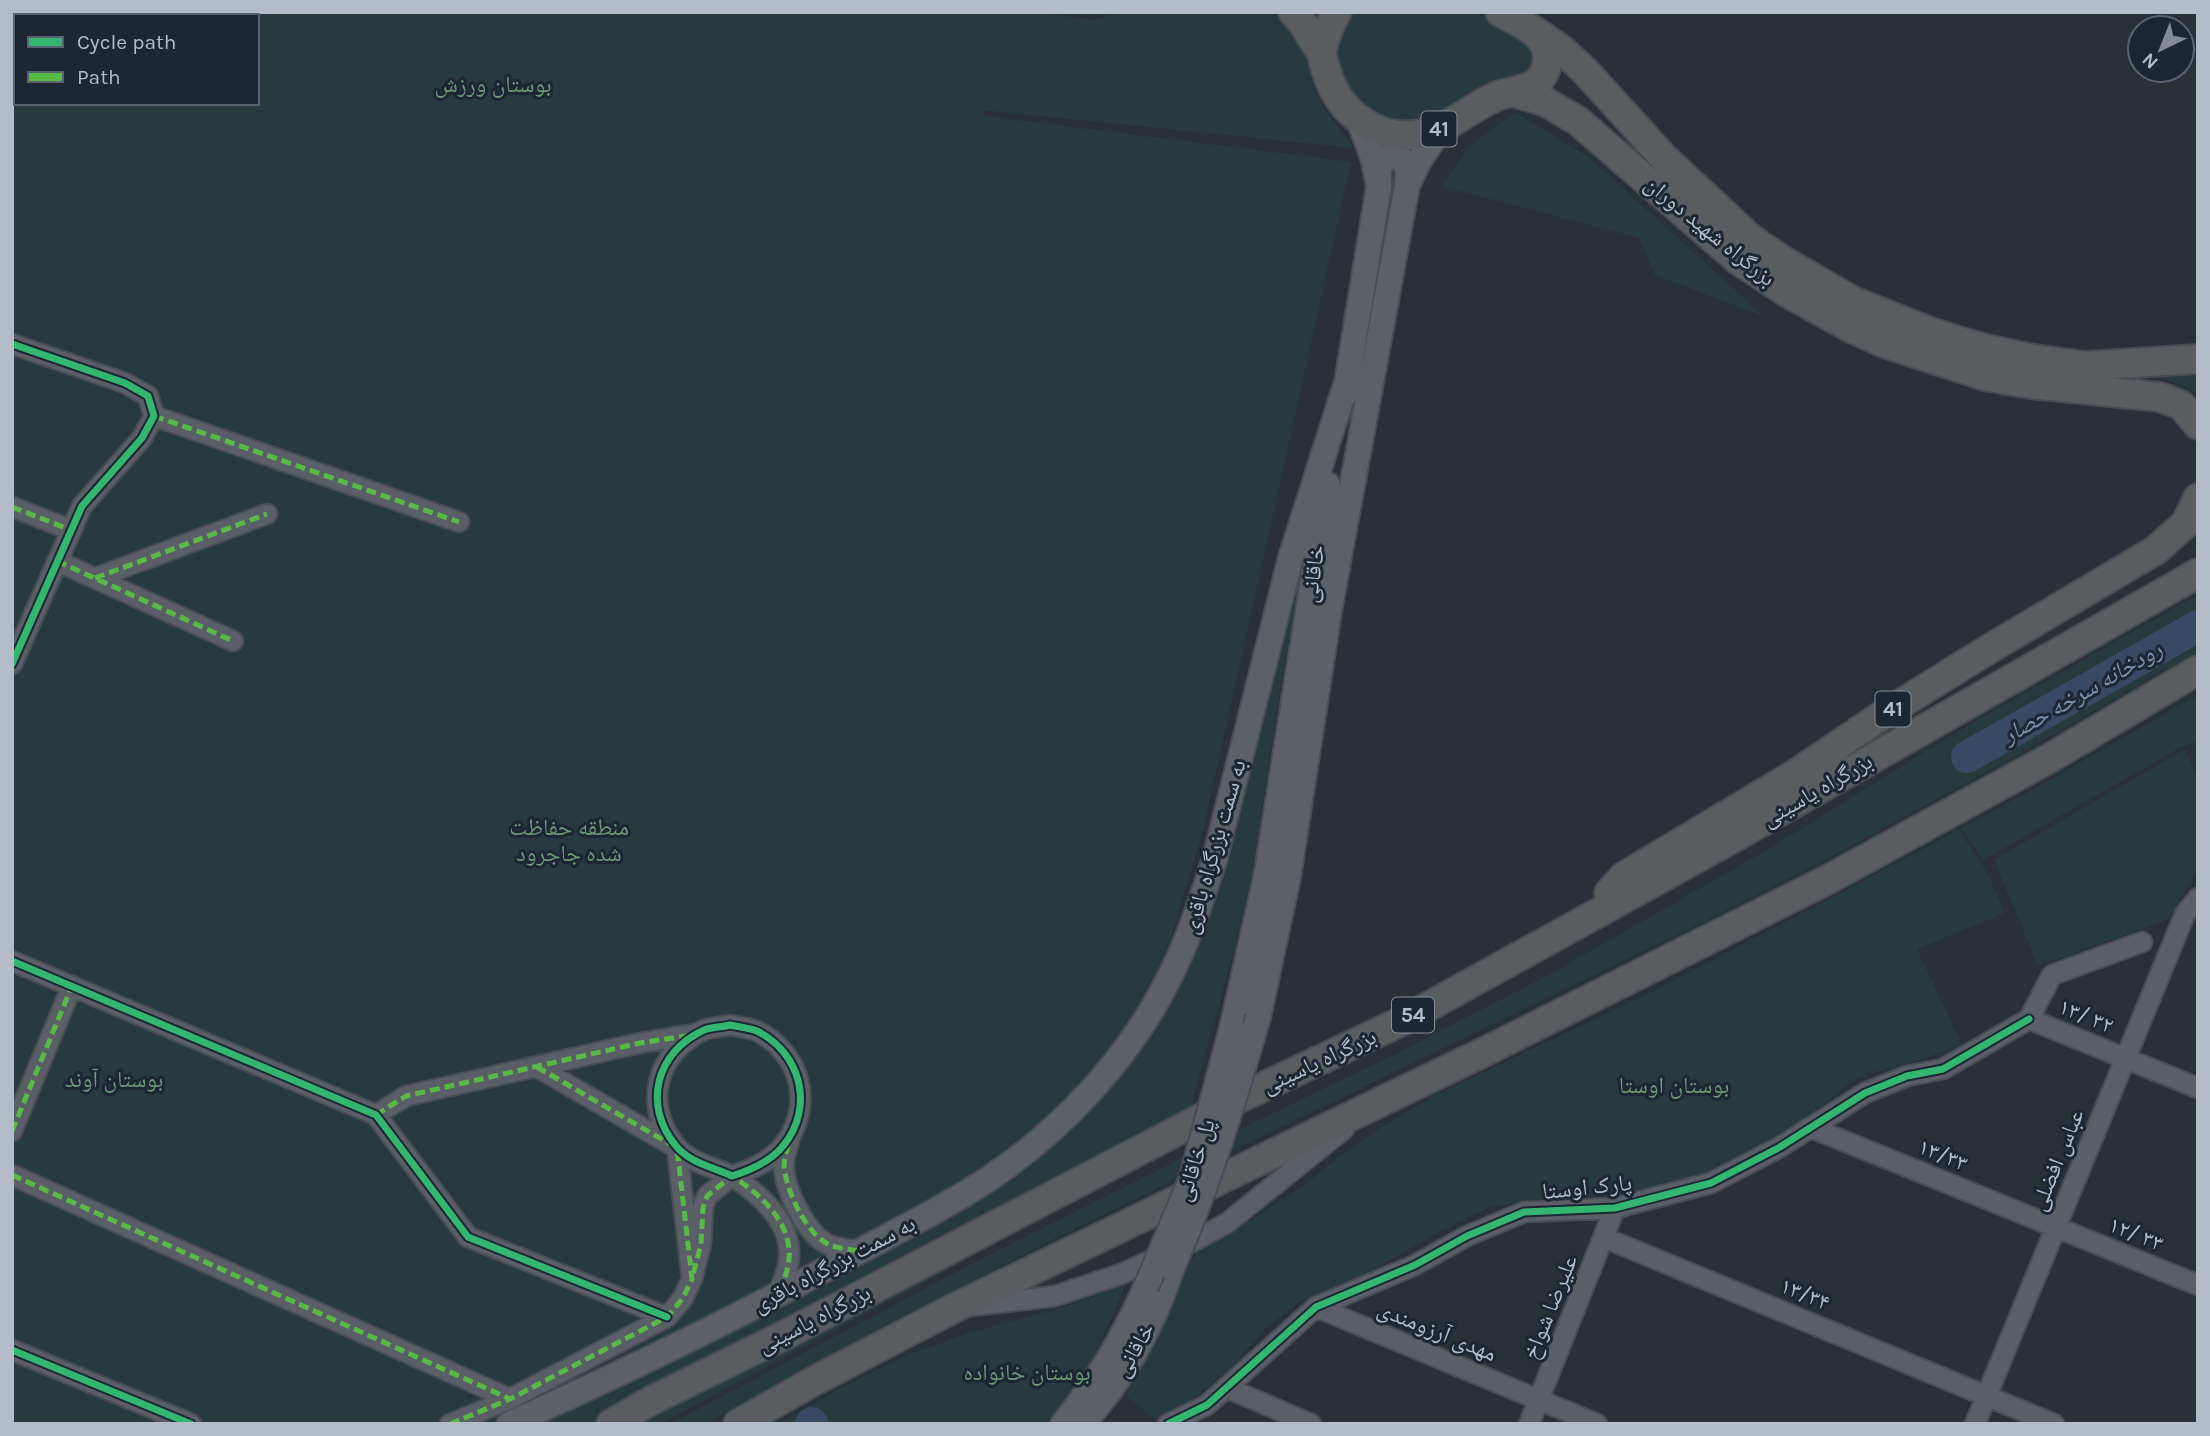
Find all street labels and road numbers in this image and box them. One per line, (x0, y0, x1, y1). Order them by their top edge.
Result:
road number: 41 (1422, 111, 1456, 146)
street label: بزرگراه شهید دوران (1639, 170, 1781, 292)
street label: خاقانی (1296, 543, 1330, 605)
road number: 41 (1876, 692, 1910, 726)
street label: بزرگراه یاسینی (1757, 747, 1877, 833)
street label: به سمت بزرگراه باقری (1176, 757, 1252, 937)
street label: ۱۳/ ۳۲ (2055, 993, 2117, 1039)
road number: 54 (1392, 998, 1434, 1032)
street label: بزرگراه یاسینی (1257, 1023, 1381, 1099)
street label: عباس افضلی (2024, 1105, 2090, 1215)
street label: پل خاقانی (1169, 1115, 1221, 1205)
street label: ۱۳/۳۳ (1914, 1133, 1972, 1177)
street label: پارک اوستا (1541, 1169, 1633, 1205)
street label: به سمت بزرگراه باقری (748, 1210, 920, 1318)
street label: ۱۲/ ۳۳ (2105, 1211, 2167, 1257)
street label: علیرضا شواخ (1517, 1251, 1584, 1364)
street label: ۱۳/۳۴ (1776, 1272, 1834, 1316)
street label: بزرگراه یاسینی (753, 1279, 875, 1359)
street label: مهدی آرزومندی (1373, 1295, 1501, 1367)
street label: خاقانی (1108, 1318, 1160, 1382)

